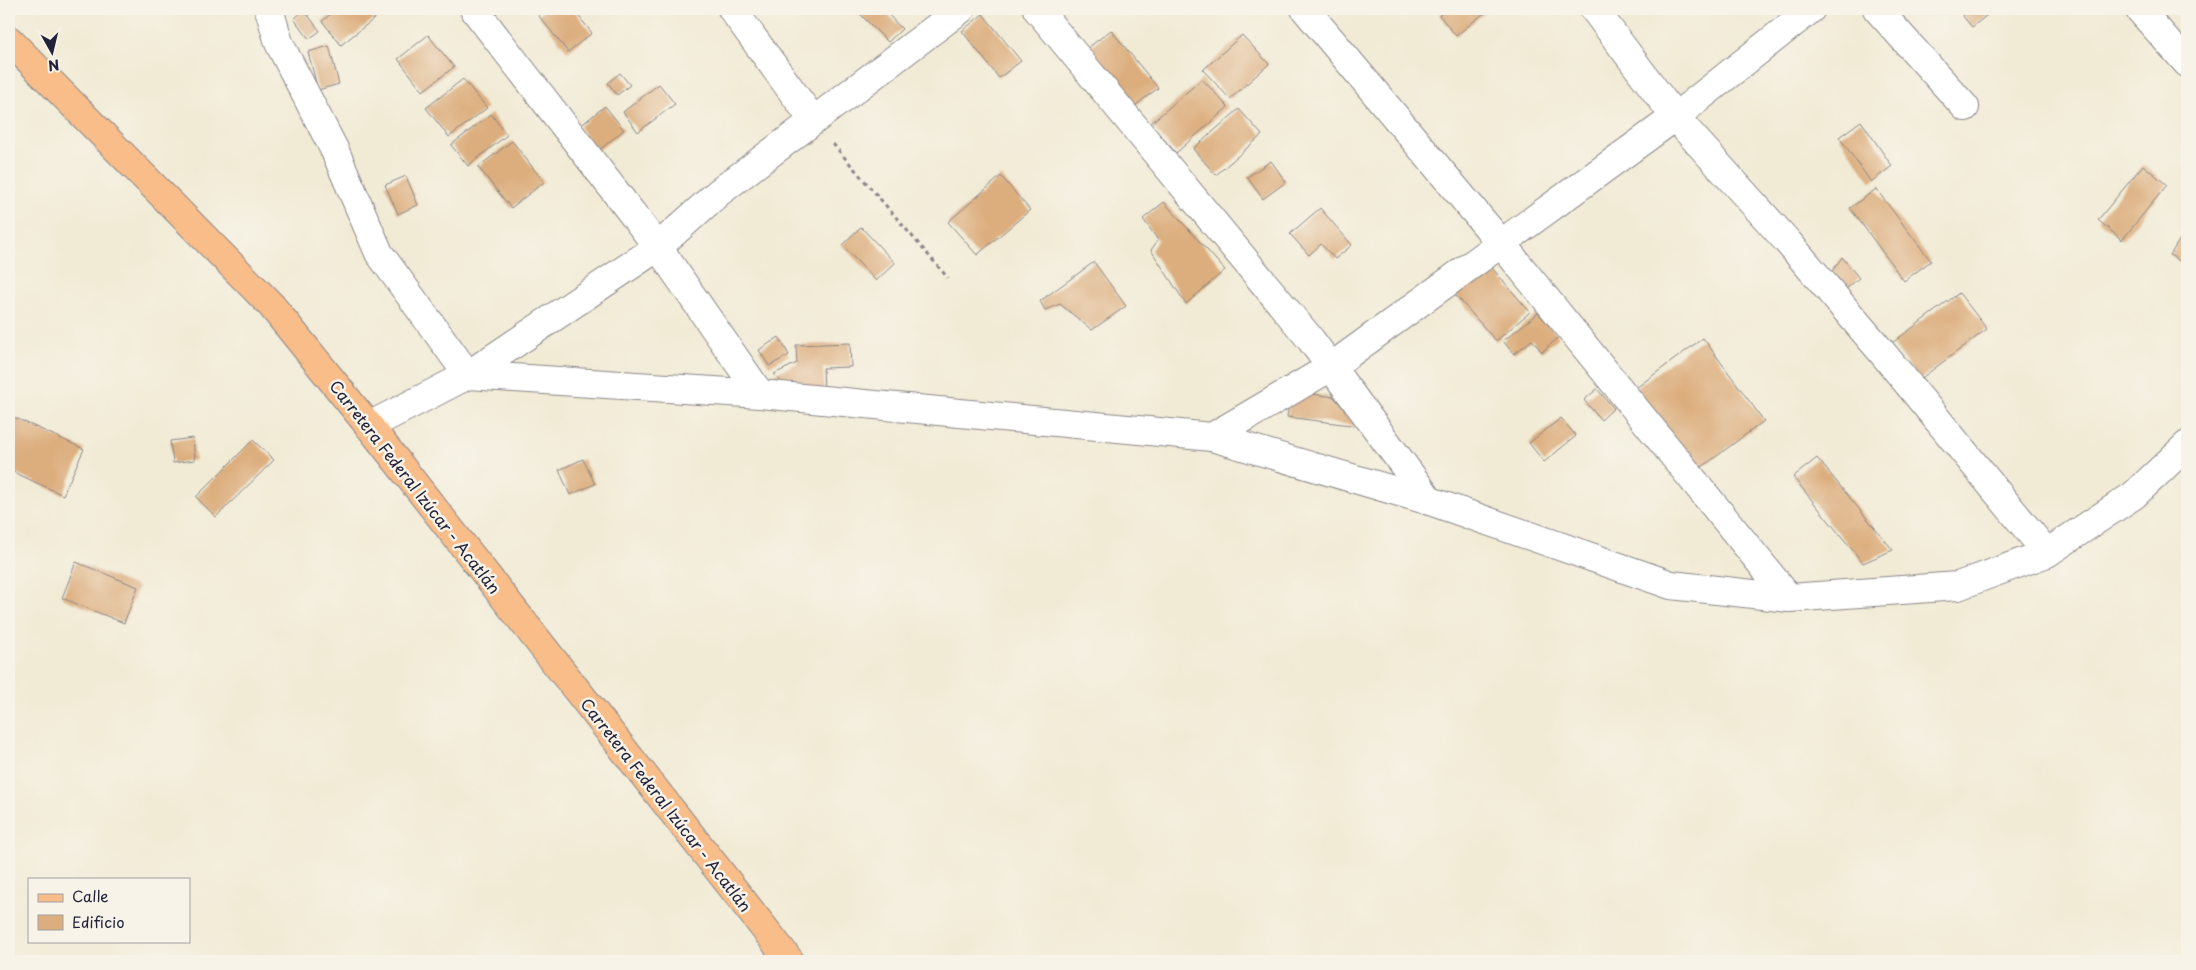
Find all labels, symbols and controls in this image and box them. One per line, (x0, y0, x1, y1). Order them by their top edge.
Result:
north arrow (28, 28, 78, 78)
text: N (47, 54, 61, 77)
street label: Carretera Federal Izúcar - Acatlán (325, 374, 507, 598)
street label: Carretera Federal Izúcar - Acatlán (576, 692, 758, 916)
legend (28, 878, 190, 942)
text: Calle (72, 884, 109, 907)
text: Edificio (72, 910, 125, 933)

